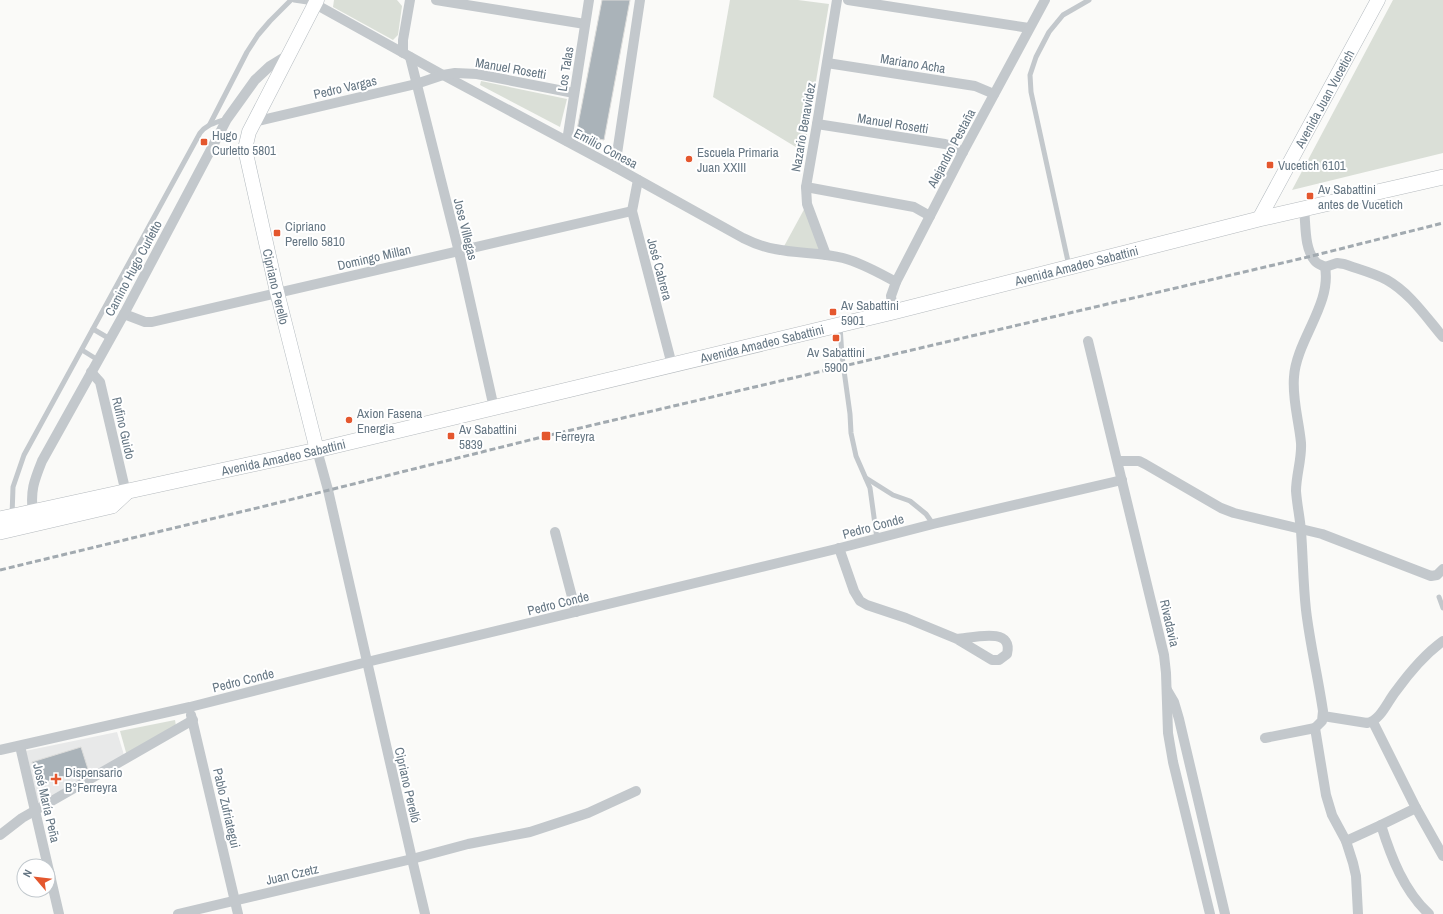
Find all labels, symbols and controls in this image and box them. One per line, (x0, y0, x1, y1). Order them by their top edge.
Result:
street label: Los Talas (554, 45, 577, 93)
street label: Avenida Juan Vucetich (1291, 47, 1358, 152)
street label: Mariano Acha (879, 50, 947, 77)
street label: Manuel Rosetti (474, 54, 548, 83)
street label: Pedro Vargas (312, 72, 378, 103)
street label: Nazario Benavidez (787, 81, 820, 173)
street label: Alejandro Pestaña (923, 106, 979, 192)
street label: Manuel Rosetti (856, 109, 930, 138)
street label: Emilio Conesa (571, 125, 641, 172)
place label: Hugo Curletto 5801 (212, 127, 276, 159)
marker: Hugo Curletto 5801 (199, 137, 209, 147)
place label: Escuela Primaria Juan XXIII (697, 144, 779, 176)
marker: Escuela Primaria Juan XXIII (684, 154, 694, 164)
place label: Vucetich 6101 (1278, 157, 1346, 174)
marker: Vucetich 6101 (1265, 160, 1275, 170)
place label: Av Sabattini antes de Vucetich (1317, 181, 1403, 213)
marker: Av Sabattini antes de Vucetich (1305, 191, 1315, 201)
street label: Jose Villegas (450, 196, 481, 262)
street label: Camino Hugo Curletto (101, 217, 166, 319)
place label: Cipriano Perello 5810 (285, 218, 345, 250)
marker: Cipriano Perello 5810 (272, 228, 282, 238)
street label: José Cabrera (643, 236, 676, 302)
street label: Domingo Millan (336, 241, 412, 274)
street label: Avenida Amadeo Sabattini (1012, 242, 1140, 290)
street label: Cipriano Perello (259, 247, 293, 326)
place label: Av Sabattini 5901 (840, 297, 899, 329)
marker: Av Sabattini 5901 (828, 307, 838, 317)
street label: Avenida Amadeo Sabattini (697, 321, 826, 367)
marker: Av Sabattini 5900 (831, 333, 841, 343)
place label: Av Sabattini 5900 (806, 344, 865, 376)
street label: Rufino Guido (108, 395, 139, 461)
place label: Axion Fasena Energia (356, 405, 422, 437)
marker: Axion Fasena Energia (344, 415, 354, 425)
place label: Av Sabattini 5839 (458, 421, 517, 453)
place label: Ferreyra (555, 428, 595, 445)
marker: Ferreyra (540, 430, 552, 442)
marker: Av Sabattini 5839 (446, 431, 456, 441)
street label: Avenida Amadeo Sabattini (219, 435, 347, 480)
street label: Pedro Conde (841, 510, 906, 543)
street label: Pedro Conde (526, 588, 591, 619)
street label: Rivadavia (1156, 598, 1183, 648)
street label: Pedro Conde (211, 665, 276, 696)
street label: Cipriano Perelló (391, 746, 424, 825)
street label: José María Peña (29, 762, 64, 844)
place label: Dispensario B°Ferreyra (65, 764, 123, 796)
street label: Pablo Zufriategui (209, 766, 244, 850)
marker: Dispensario B°Ferreyra (50, 773, 62, 785)
north arrow (16, 858, 56, 898)
street label: Juan Czetz (264, 860, 320, 889)
text: N (19, 867, 35, 879)

